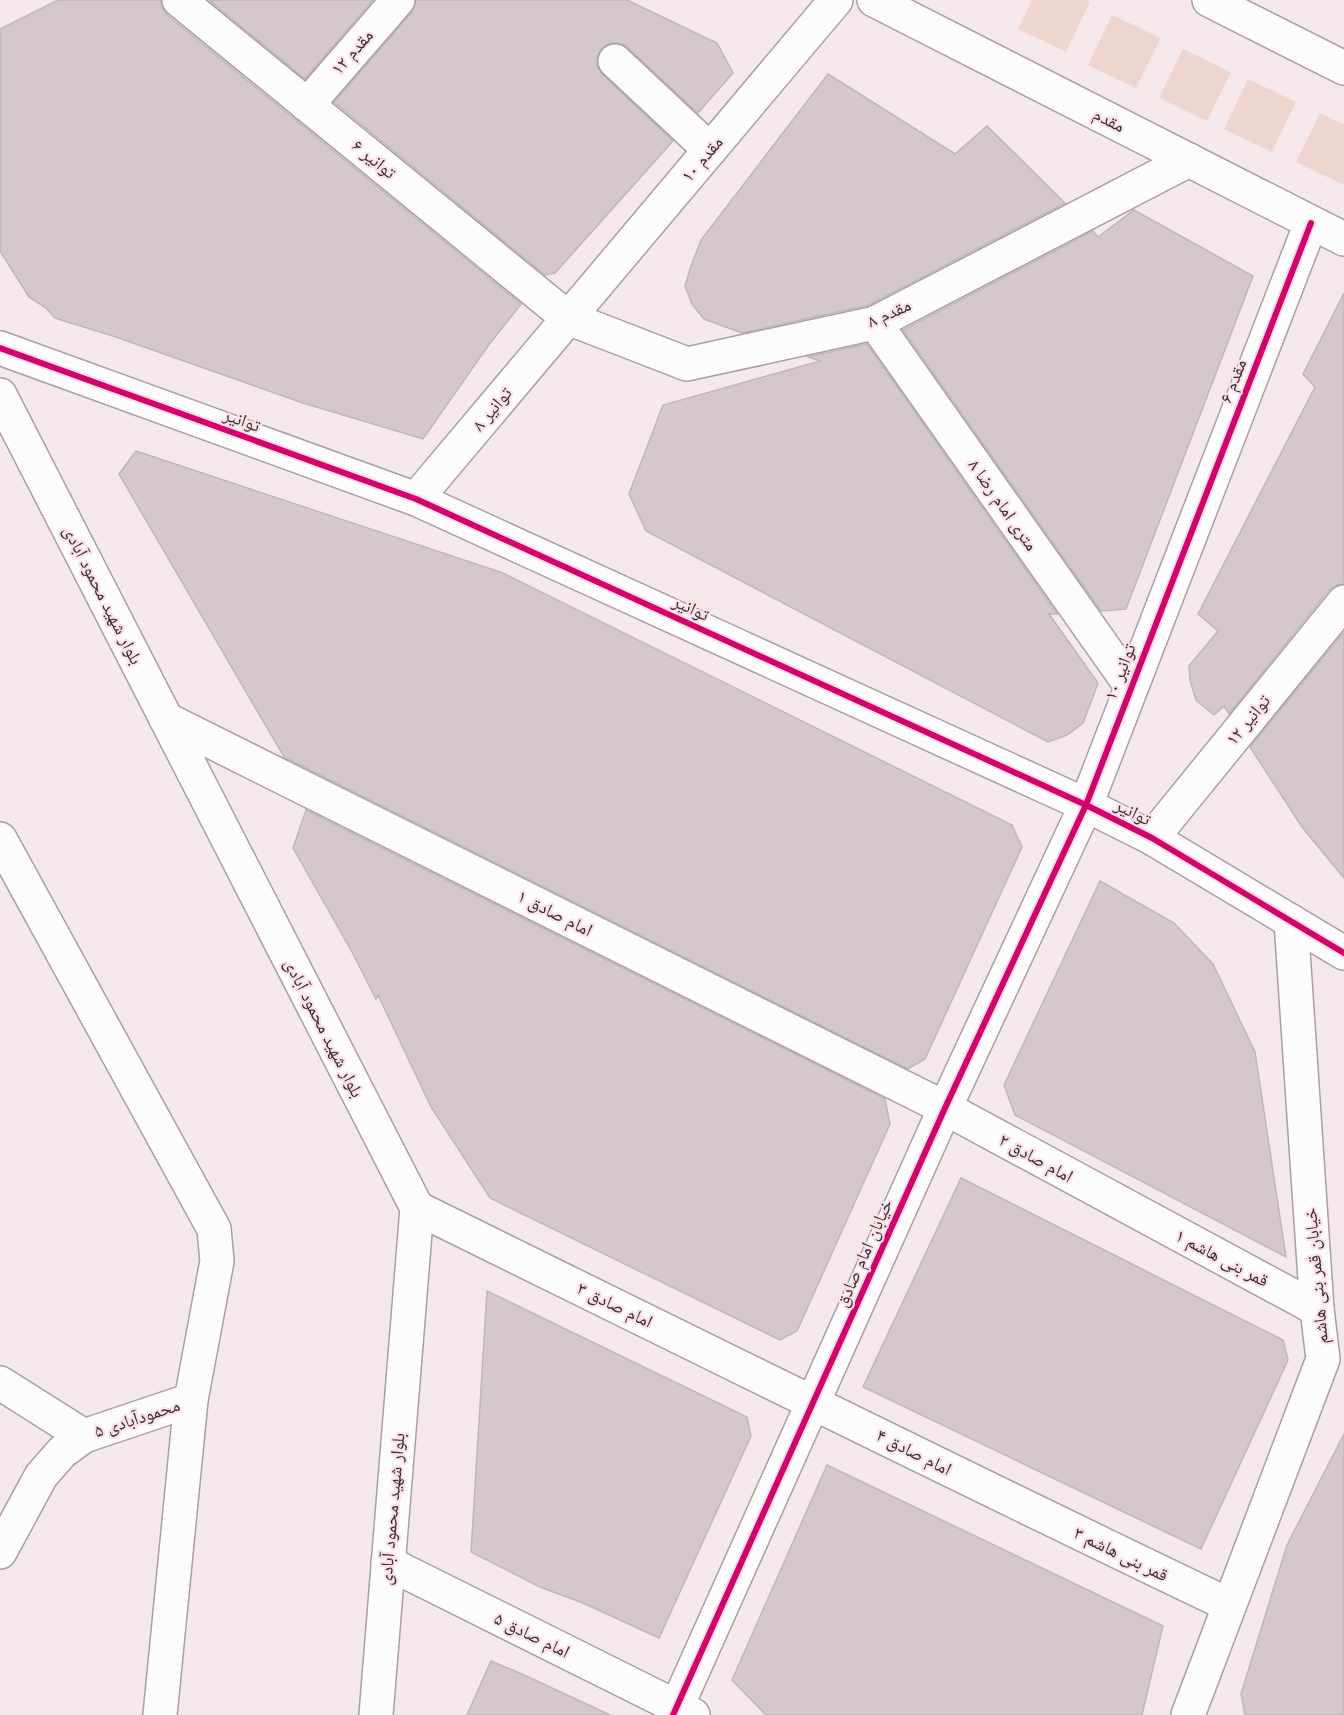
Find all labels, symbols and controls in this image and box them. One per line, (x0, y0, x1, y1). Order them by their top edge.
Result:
street label: مقدم ۱۲ (326, 25, 379, 80)
street label: مقدم (1089, 103, 1128, 138)
street label: مقدم ۱۰ (676, 131, 728, 187)
street label: توانیر ۶ (347, 135, 401, 183)
street label: مقدم ۸ (864, 294, 915, 333)
street label: مقدم ۶ (1215, 356, 1252, 406)
street label: توانیر ۸ (467, 383, 517, 435)
street label: توانیر (220, 403, 263, 437)
street label: ۸ متری امام رضا (962, 455, 1043, 556)
street label: بلوار شهید محمود آبادی (58, 522, 148, 668)
street label: توانیر (668, 590, 713, 626)
street label: توانیر ۱۰ (1099, 641, 1141, 703)
street label: توانیر ۱۲ (1221, 690, 1275, 750)
street label: توانیر (1110, 793, 1155, 830)
street label: امام صادق ۱ (513, 885, 596, 942)
street label: بلوار شهید محمود آبادی (279, 955, 369, 1101)
street label: امام صادق ۲ (995, 1129, 1077, 1188)
street label: خیابان امام صادق (830, 1196, 898, 1311)
street label: خیابان قمر بنی هاشم (1299, 1207, 1334, 1345)
street label: قمر بنی هاشم ۱ (1171, 1224, 1272, 1293)
street label: امام صادق ۳ (573, 1277, 656, 1334)
street label: محمودآبادی ۵ (91, 1394, 183, 1442)
street label: امام صادق ۴ (872, 1424, 955, 1481)
street label: بلوار شهید محمود آبادی (374, 1432, 410, 1586)
street label: قمر بنی هاشم ۳ (1070, 1522, 1172, 1587)
street label: امام صادق ۵ (490, 1607, 573, 1664)

